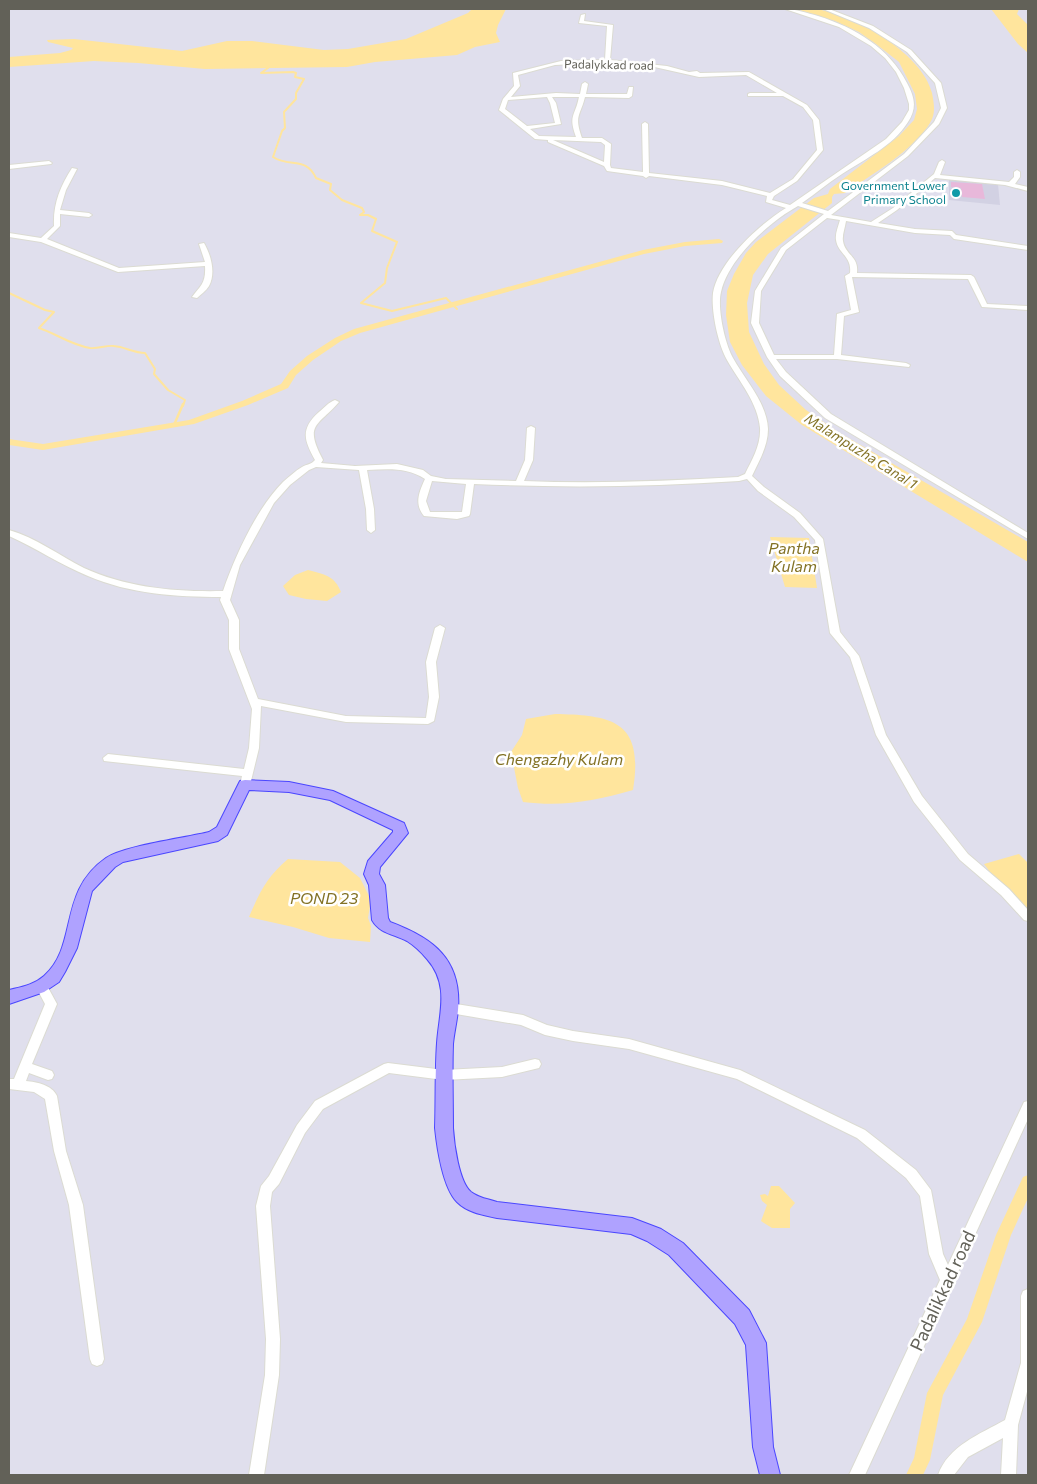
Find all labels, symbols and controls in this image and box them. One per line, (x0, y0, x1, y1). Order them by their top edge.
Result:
street label: Padalykkad road (564, 56, 654, 72)
place label: Government Lower Primary School (841, 178, 946, 206)
marker: Government Lower Primary School (950, 187, 962, 199)
water label: Malampuzha Canal 1 (802, 409, 921, 492)
water label: Pantha Kulam (768, 538, 820, 575)
water label: Chengazhy Kulam (495, 749, 623, 768)
water label: POND 23 (290, 888, 359, 907)
street label: Padalikkad road (905, 1227, 980, 1354)

